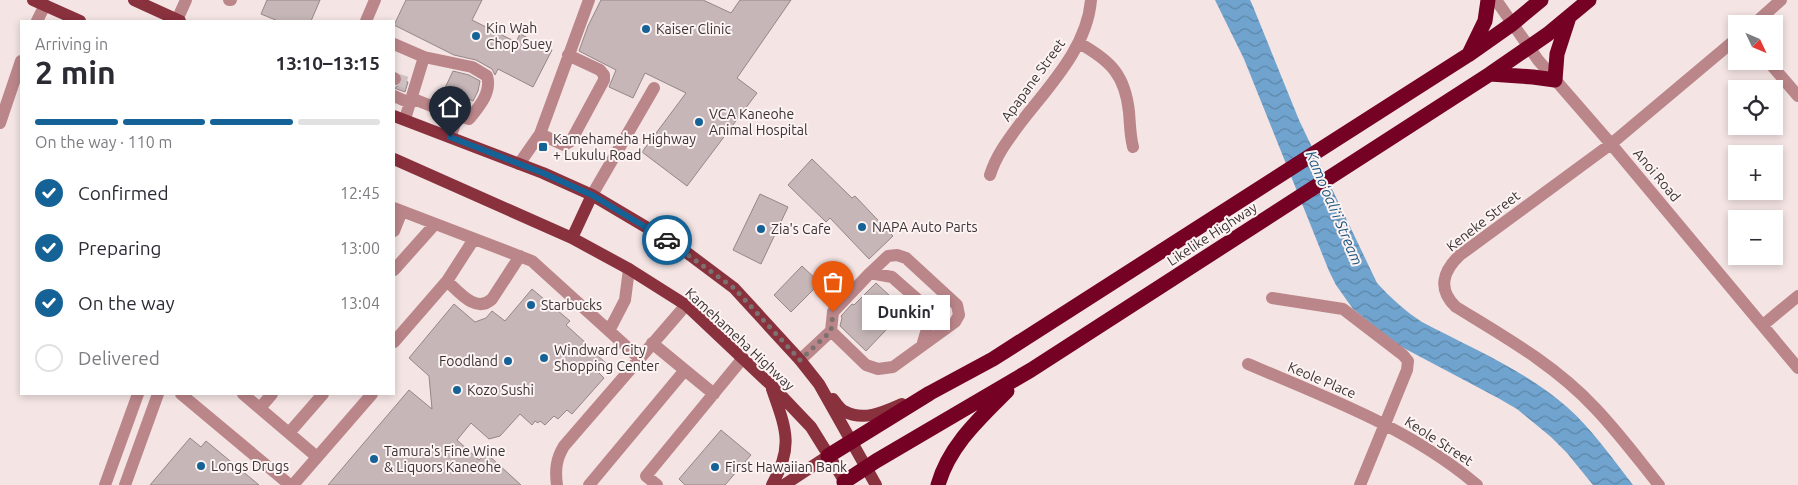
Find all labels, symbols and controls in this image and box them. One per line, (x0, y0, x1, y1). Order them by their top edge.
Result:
north arrow (1728, 15, 1782, 70)
map controls (1728, 15, 1783, 265)
place label: Kin Wah Chop Suey (486, 20, 552, 52)
place label: Kaiser Clinic (656, 21, 731, 37)
marker: Kaiser Clinic (640, 23, 652, 35)
marker: Kin Wah Chop Suey (470, 30, 482, 42)
text: Arriving in (35, 35, 108, 53)
street label: Apapane Street (998, 35, 1069, 124)
text: 13:10–13:15 (275, 52, 380, 74)
text: 2 min (35, 54, 116, 90)
button: locate (1728, 80, 1783, 135)
pin (429, 86, 471, 137)
icon: home (436, 93, 464, 121)
place label: VCA Kaneohe Animal Hospital (709, 106, 808, 138)
marker: VCA Kaneohe Animal Hospital (693, 116, 705, 128)
place label: Kamehameha Highway + Lukulu Road (553, 131, 696, 163)
text: On the way · 110 m (35, 133, 172, 151)
marker: Kamehameha Highway + Lukulu Road (537, 141, 549, 153)
street label: Anoi Road (1630, 145, 1684, 205)
button: + (1728, 145, 1783, 200)
water label: Kamoʻoaliʻi Stream (1303, 148, 1366, 268)
icon: check (35, 179, 63, 207)
text: Confirmed (78, 182, 169, 204)
text: 12:45 (340, 184, 380, 202)
street label: Keneke Street (1443, 187, 1523, 255)
street label: Likelike Highway (1164, 199, 1260, 269)
button: − (1728, 210, 1783, 265)
courier (642, 215, 692, 265)
place label: NAPA Auto Parts (872, 219, 977, 235)
place label: Zia's Cafe (771, 221, 831, 237)
marker: NAPA Auto Parts (856, 221, 868, 233)
marker: Zia's Cafe (755, 223, 767, 235)
icon: car (653, 226, 681, 254)
icon: check (35, 234, 63, 262)
text: Preparing (78, 237, 162, 259)
text: 13:00 (340, 239, 380, 257)
pin (812, 261, 854, 312)
icon: bag (819, 268, 847, 296)
street label: Kamehameha Highway (682, 284, 798, 394)
icon: check (35, 289, 63, 317)
text: On the way (78, 292, 175, 314)
text: 13:04 (340, 294, 380, 312)
callout: Dunkin' (863, 294, 950, 330)
place label: Starbucks (541, 297, 602, 313)
marker: Starbucks (525, 299, 537, 311)
text: Dunkin' (878, 303, 934, 321)
place label: Windward City Shopping Center (554, 342, 660, 374)
text: Delivered (78, 347, 160, 369)
marker: Windward City Shopping Center (538, 352, 550, 364)
place label: Foodland (439, 353, 498, 369)
marker: Foodland (502, 355, 514, 367)
street label: Keole Place (1286, 359, 1358, 401)
place label: Kozo Sushi (467, 382, 534, 398)
marker: Kozo Sushi (451, 384, 463, 396)
street label: Keole Street (1402, 413, 1476, 469)
place label: Tamura's Fine Wine & Liquors Kaneohe (384, 443, 505, 475)
marker: Tamura's Fine Wine & Liquors Kaneohe (368, 453, 380, 465)
place label: Longs Drugs (211, 458, 289, 474)
place label: First Hawaiian Bank (725, 459, 847, 475)
marker: Longs Drugs (195, 460, 207, 472)
marker: First Hawaiian Bank (709, 461, 721, 473)

